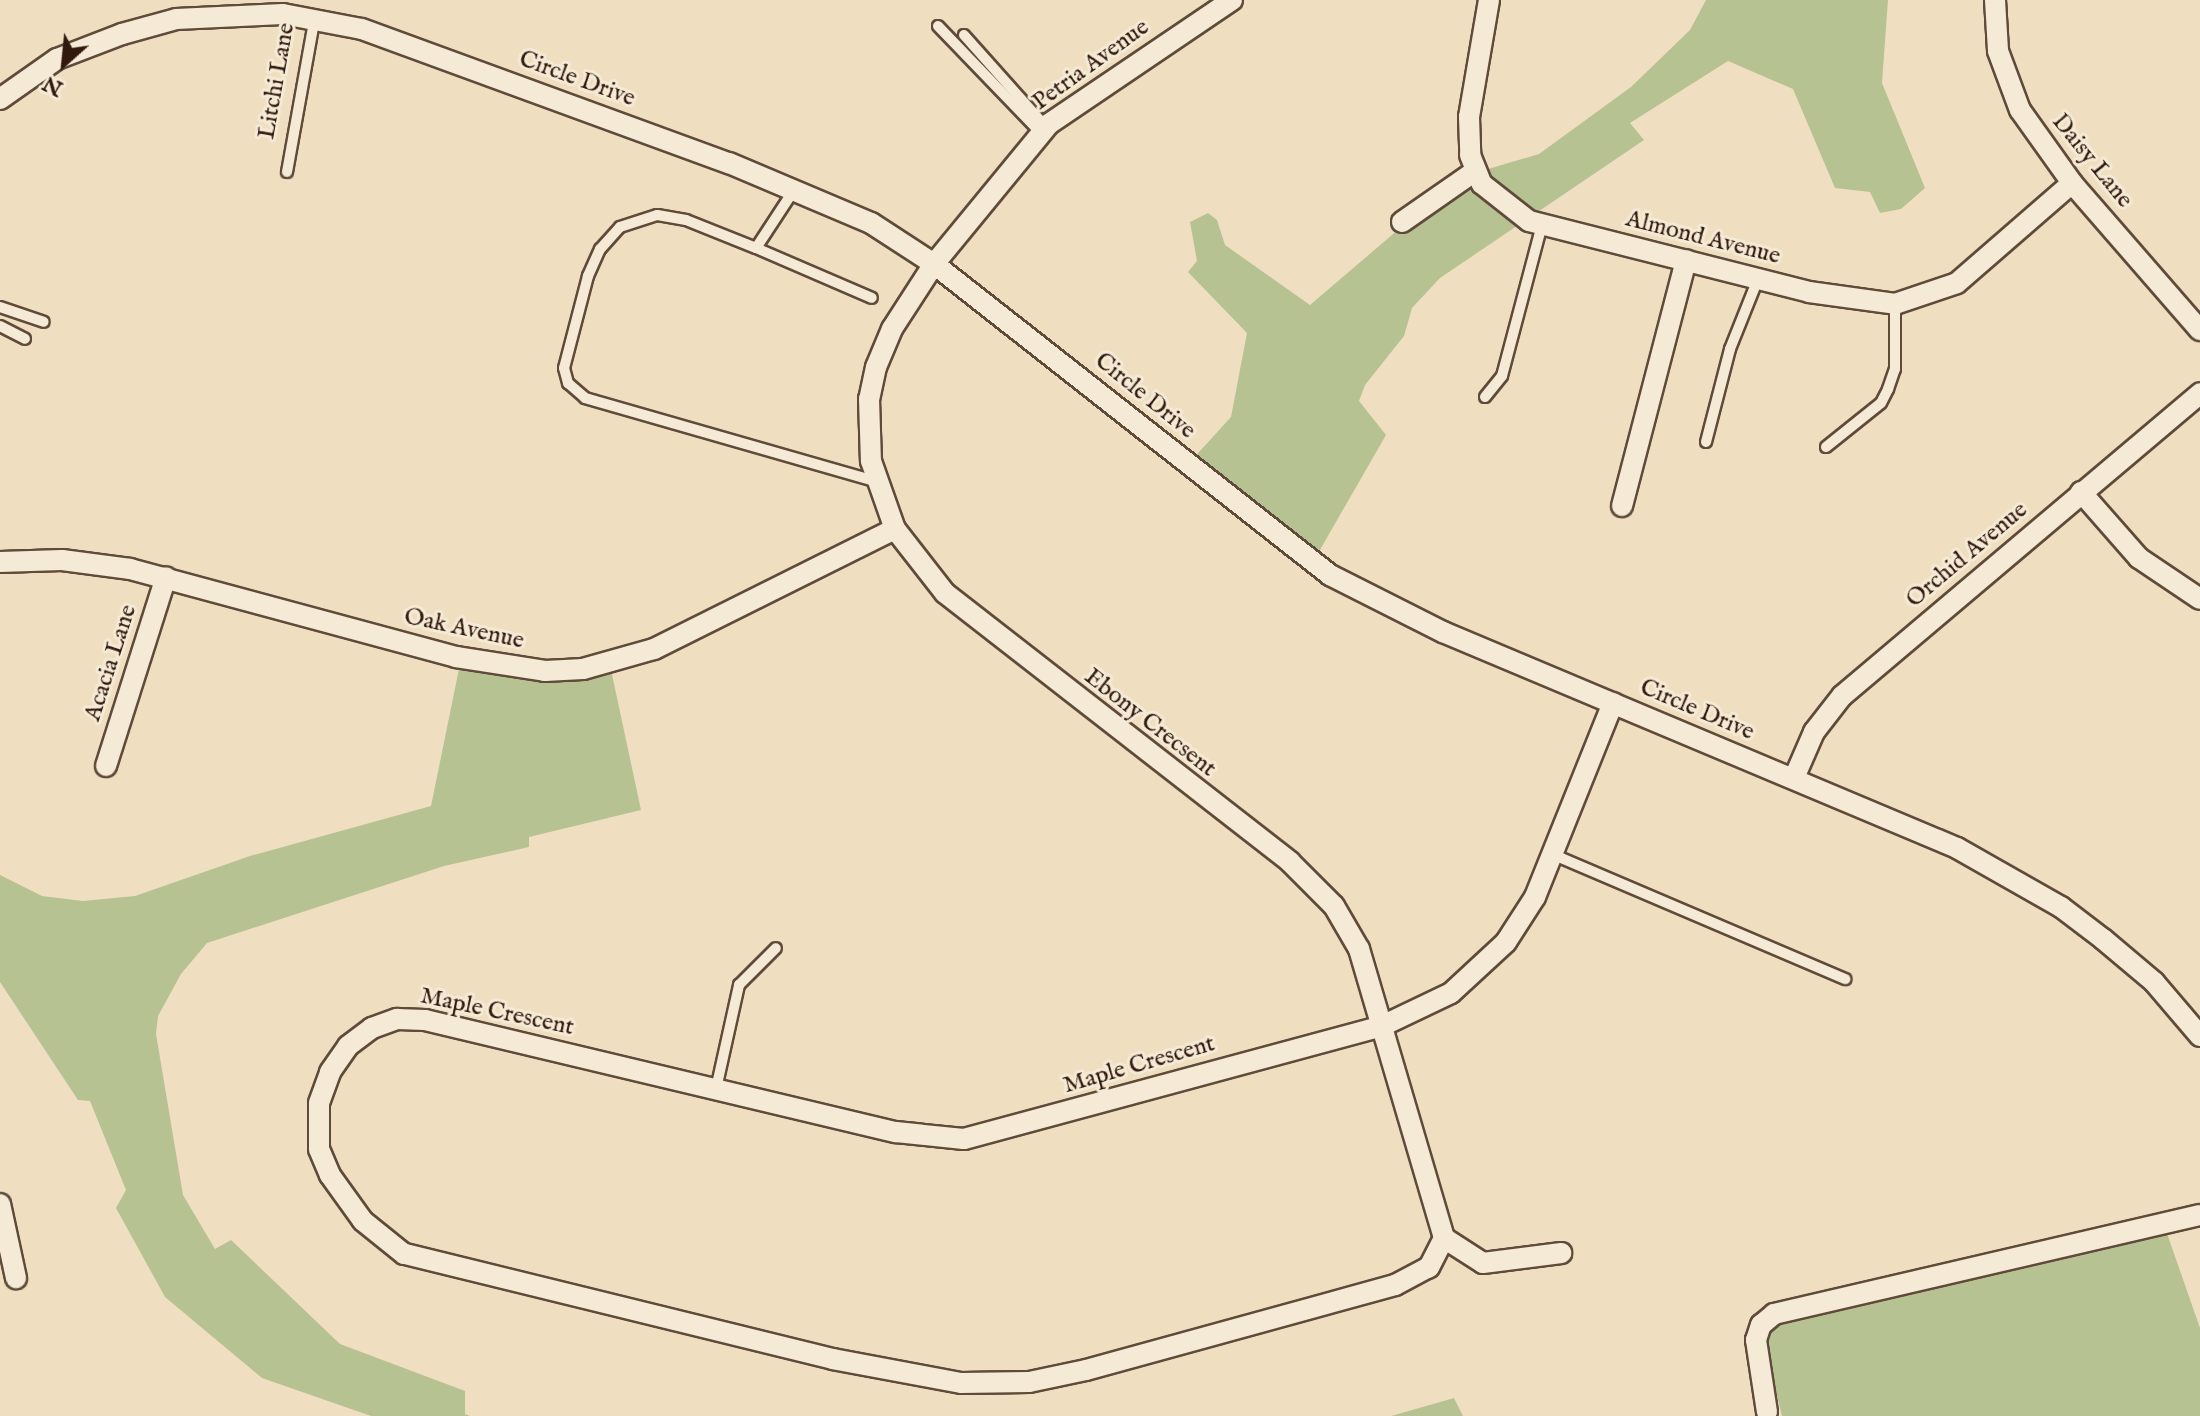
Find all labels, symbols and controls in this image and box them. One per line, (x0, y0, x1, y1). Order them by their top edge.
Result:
street label: Petria Avenue (1027, 13, 1155, 117)
street label: Litchi Lane (253, 21, 301, 141)
north arrow (24, 24, 104, 104)
street label: Circle Drive (515, 45, 639, 113)
text: N (38, 69, 68, 102)
street label: Daisy Lane (2045, 108, 2139, 214)
street label: Almond Avenue (1623, 205, 1783, 271)
street label: Circle Drive (1089, 347, 1201, 445)
street label: Orchid Avenue (1900, 496, 2034, 614)
street label: Acacia Lane (79, 601, 143, 725)
street label: Oak Avenue (401, 602, 527, 656)
street label: Ebony Crecsent (1078, 663, 1222, 783)
street label: Circle Drive (1636, 673, 1758, 747)
street label: Maple Crescent (418, 982, 576, 1042)
street label: Maple Crescent (1060, 1030, 1218, 1100)

